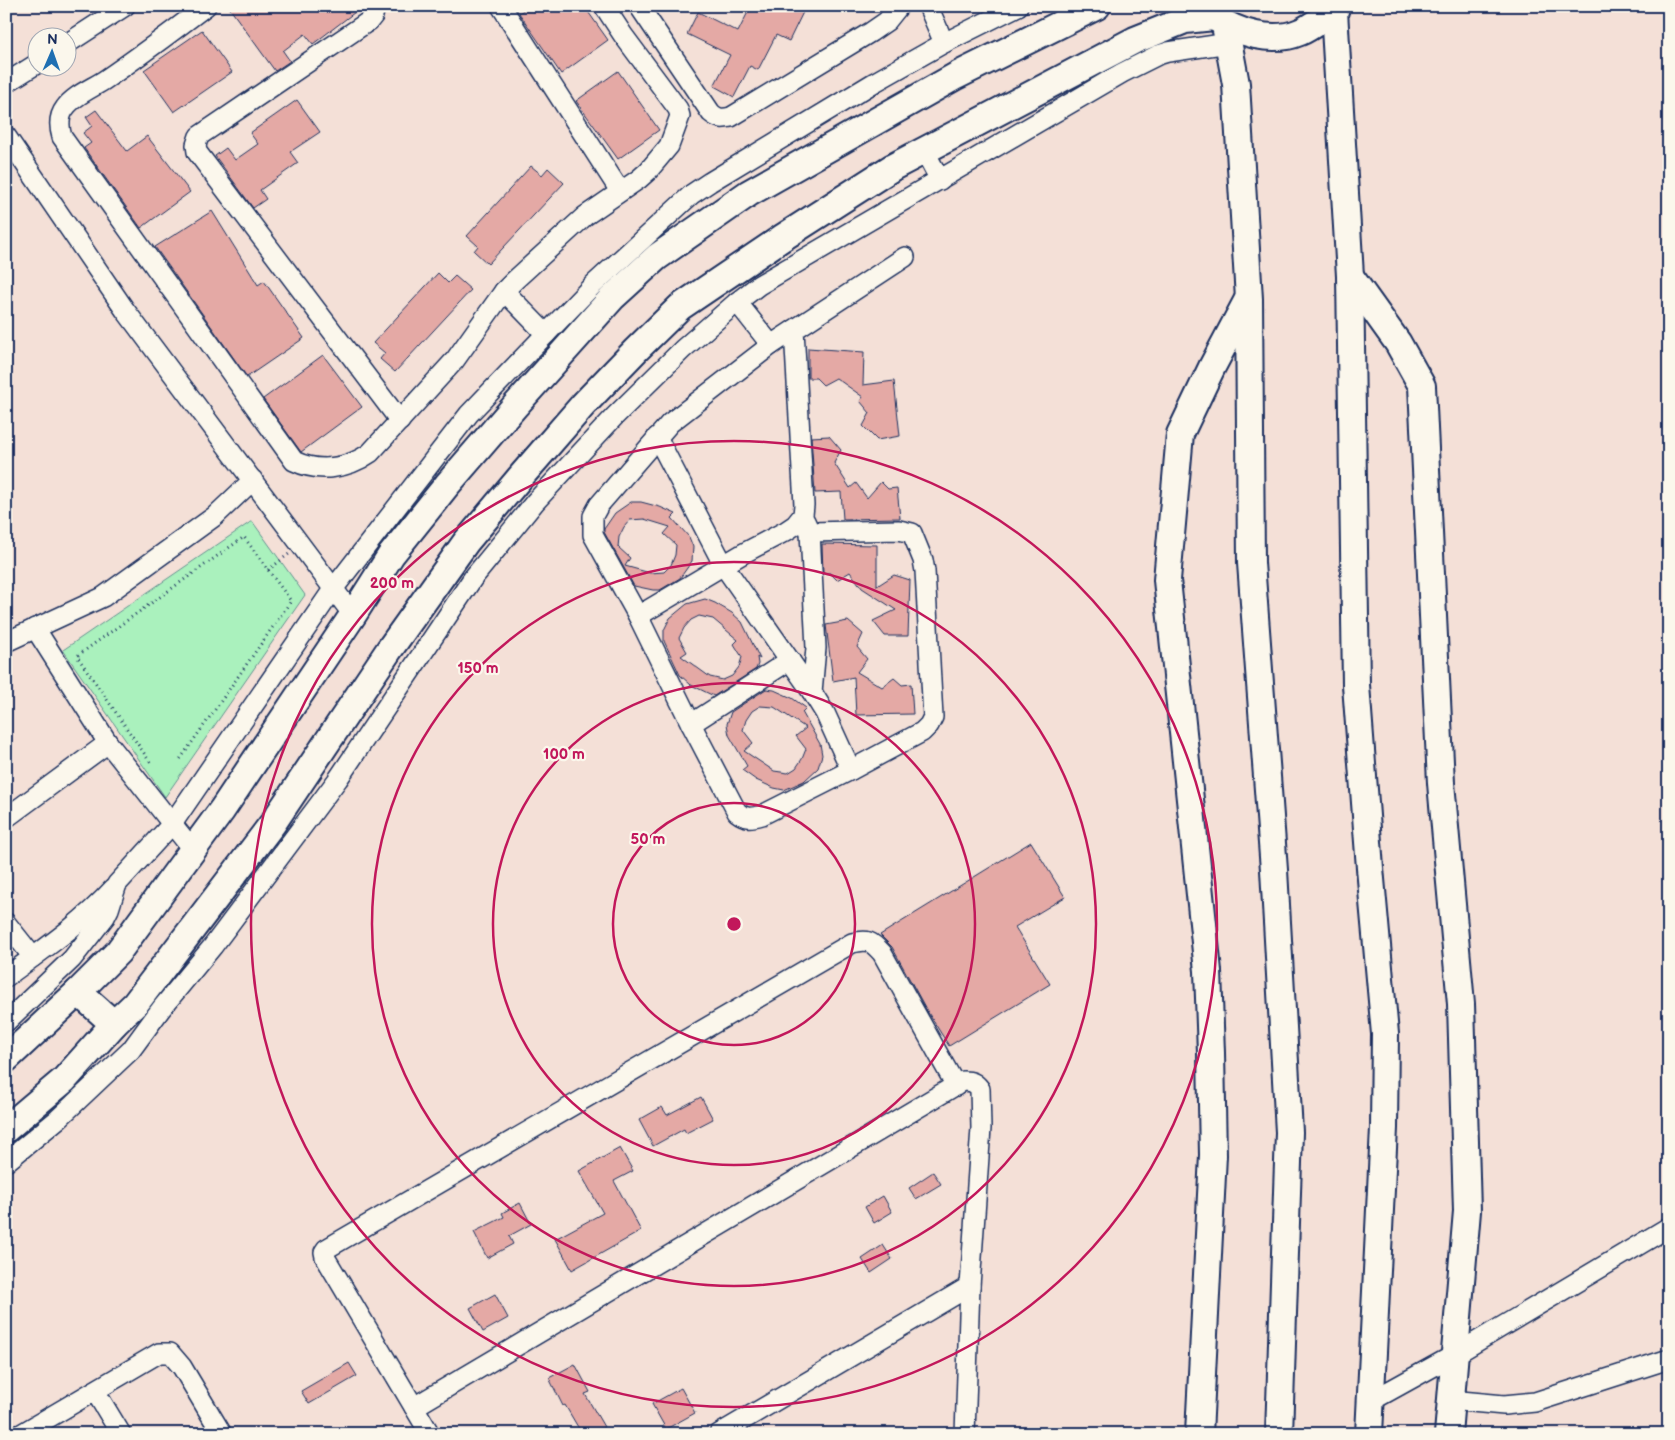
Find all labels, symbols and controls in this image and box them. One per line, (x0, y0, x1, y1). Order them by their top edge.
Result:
north arrow (28, 28, 78, 78)
text: N (47, 31, 58, 48)
text: 200 m (370, 574, 414, 593)
text: 150 m (457, 659, 499, 678)
text: 100 m (543, 745, 585, 764)
text: 50 m (631, 830, 666, 849)
centre of rings (725, 915, 743, 933)

